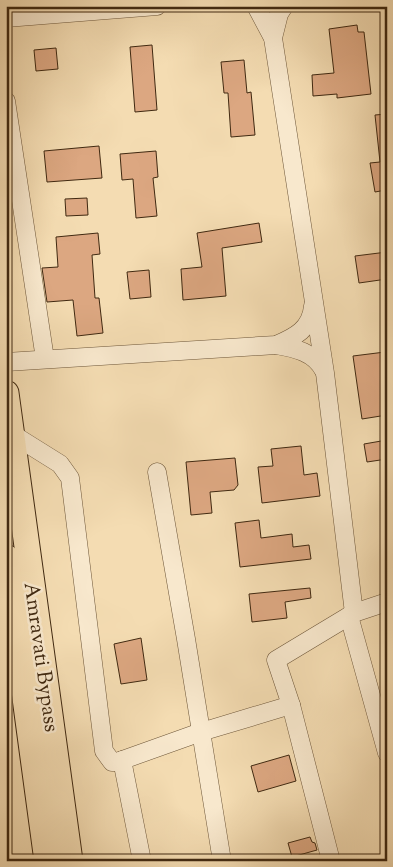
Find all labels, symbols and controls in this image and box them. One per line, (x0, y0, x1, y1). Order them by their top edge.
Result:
street label: Amravati Bypass (15, 580, 65, 734)

